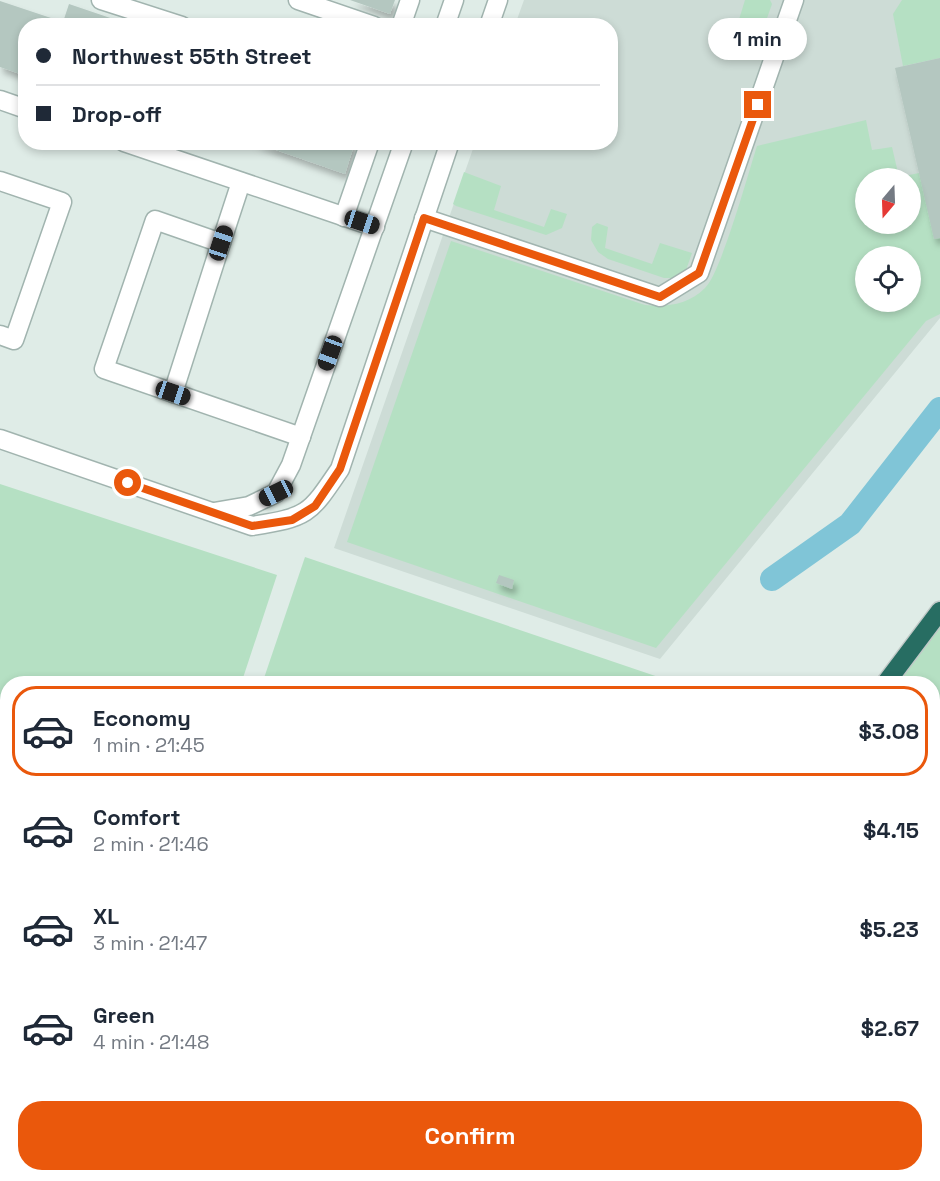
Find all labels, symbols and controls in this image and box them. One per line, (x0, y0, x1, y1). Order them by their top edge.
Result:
callout: 1 min (708, 18, 807, 60)
text: 1 min (733, 26, 782, 52)
text: Northwest 55th Street (72, 42, 312, 70)
route end (744, 91, 771, 118)
text: Drop-off (72, 100, 162, 128)
north arrow (855, 168, 921, 234)
map controls (855, 168, 921, 312)
car (342, 208, 382, 236)
car (207, 223, 235, 263)
button: locate (855, 246, 921, 312)
car (315, 333, 345, 373)
car (153, 379, 193, 407)
route start (114, 469, 141, 496)
car (256, 477, 296, 509)
icon: car (21, 704, 75, 758)
text: Economy (93, 704, 191, 732)
text: $3.08 (859, 717, 919, 745)
text: 1 min · 21:45 (93, 732, 205, 758)
icon: car (21, 803, 75, 857)
text: Comfort (93, 803, 181, 831)
text: $4.15 (863, 816, 919, 844)
text: 2 min · 21:46 (93, 831, 209, 857)
icon: car (21, 902, 75, 956)
text: XL (93, 902, 119, 930)
text: $5.23 (859, 915, 919, 943)
text: 3 min · 21:47 (93, 930, 207, 956)
icon: car (21, 1001, 75, 1055)
text: Green (93, 1001, 155, 1029)
text: $2.67 (861, 1014, 919, 1042)
text: 4 min · 21:48 (93, 1029, 209, 1055)
button: Confirm (18, 1101, 922, 1170)

